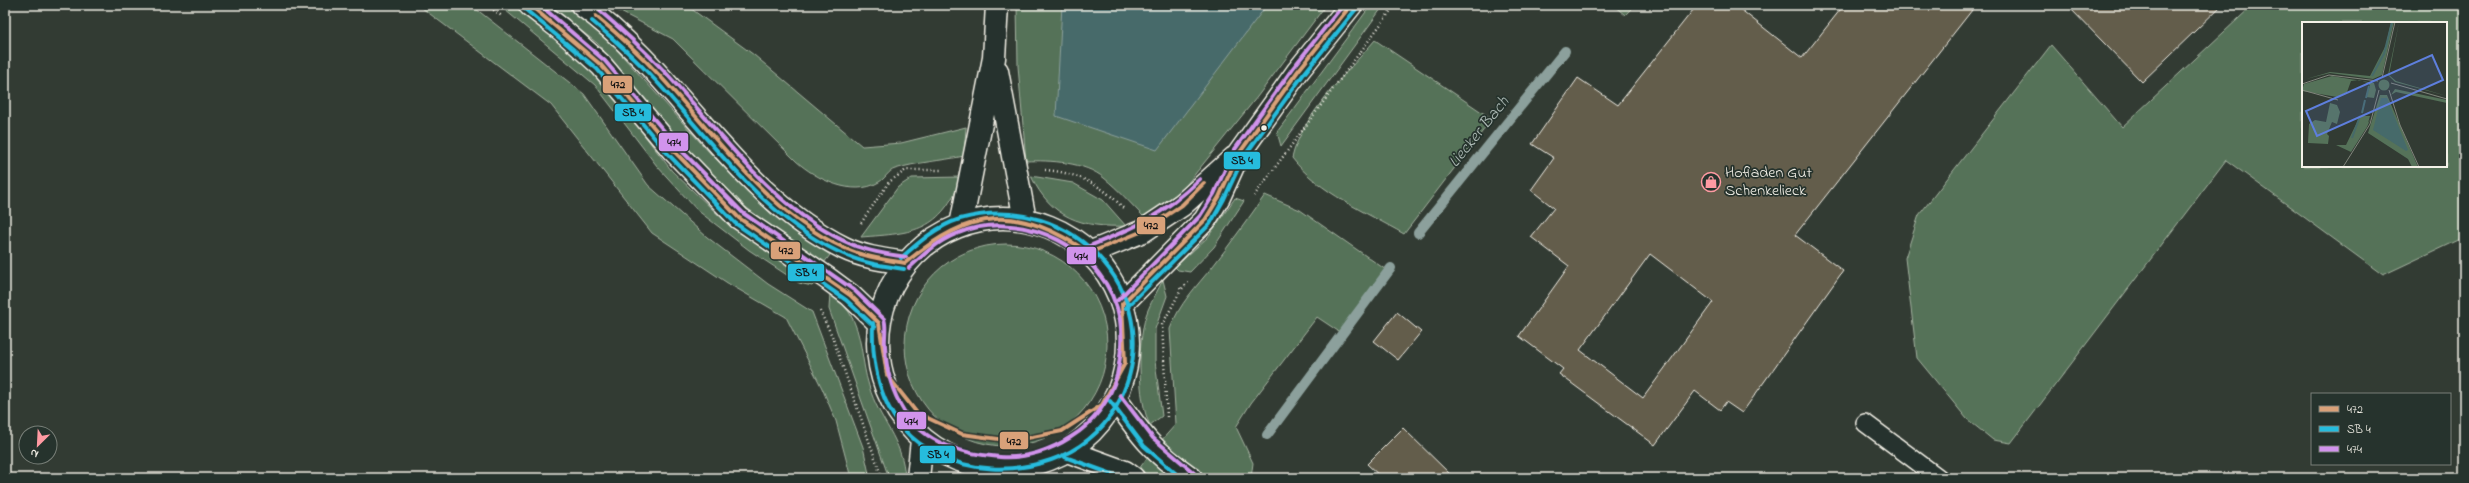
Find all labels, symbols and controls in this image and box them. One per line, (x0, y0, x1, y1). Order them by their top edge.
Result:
inset map (2302, 22, 2447, 167)
line badge: 472 (602, 75, 633, 94)
text: 472 (610, 77, 626, 93)
water label: Liecker Bach (1442, 90, 1516, 173)
line badge: SB 4 (614, 103, 652, 122)
text: SB 4 (622, 105, 644, 121)
unlabelled marker (1259, 123, 1269, 133)
line badge: 474 (658, 132, 689, 152)
text: 474 (666, 135, 681, 151)
line badge: SB 4 (1223, 151, 1261, 170)
text: SB 4 (1231, 153, 1253, 169)
place label: Hofladen Gut Schenkelieck (1725, 161, 1813, 203)
shop icon: Hofladen Gut Schenkelieck (1700, 171, 1722, 193)
line badge: 472 (1136, 216, 1166, 235)
text: 472 (1143, 218, 1159, 234)
line badge: 472 (770, 241, 801, 260)
text: 472 (778, 243, 794, 259)
line badge: 474 (1066, 246, 1097, 265)
text: 474 (1073, 249, 1088, 265)
line badge: SB 4 (787, 263, 825, 282)
text: SB 4 (795, 265, 817, 281)
legend (2311, 393, 2451, 465)
text: 472 (2347, 401, 2363, 419)
line badge: 474 (896, 411, 927, 430)
text: 474 (903, 414, 918, 430)
text: SB 4 (2347, 421, 2371, 439)
north arrow (18, 425, 58, 465)
line badge: 472 (999, 431, 1029, 450)
text: 472 (1006, 434, 1022, 450)
text: 474 (2347, 441, 2362, 459)
text: N (28, 444, 41, 462)
line badge: SB 4 (919, 445, 956, 464)
text: SB 4 (927, 447, 949, 463)

